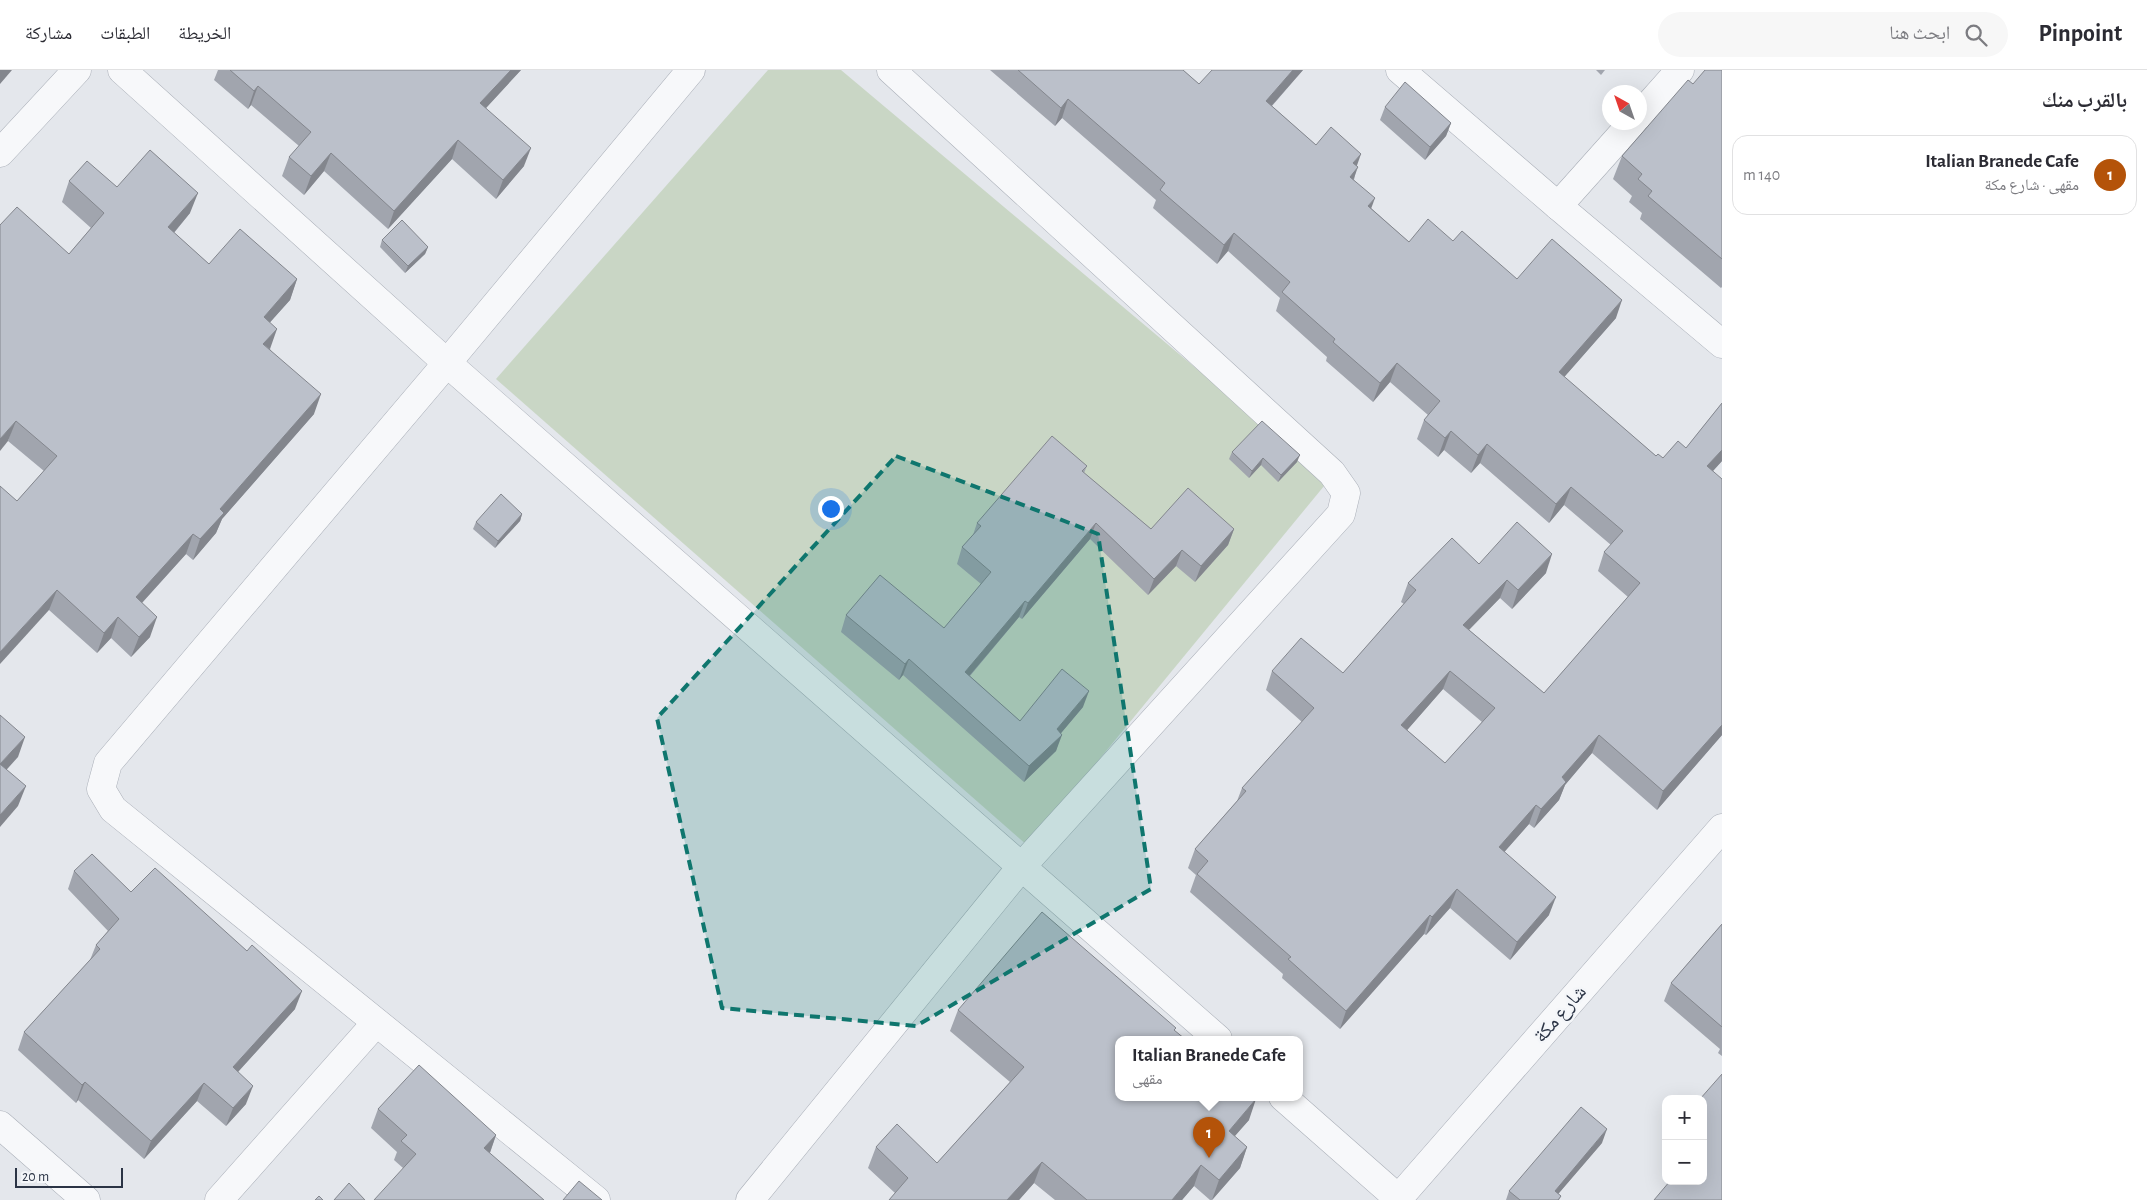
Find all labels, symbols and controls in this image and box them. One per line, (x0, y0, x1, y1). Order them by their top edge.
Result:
search box (1658, 12, 2008, 57)
icon: search (1962, 21, 1990, 49)
text: Pinpoint (2038, 22, 2122, 46)
text: ابحث هنا (1889, 24, 1950, 43)
text: مشاركة (25, 25, 72, 43)
text: الطبقات (100, 25, 150, 43)
text: الخريطة (178, 25, 231, 43)
north arrow (1602, 85, 1647, 130)
text: بالقرب منك (2042, 90, 2127, 111)
text: Italian Branede Cafe (1925, 152, 2079, 171)
text: 140 m (1743, 167, 1780, 183)
text: 1 (2107, 167, 2113, 183)
text: مقهى · شارع مكة (1985, 177, 2079, 193)
your location (818, 496, 844, 522)
street label: شارع مكة (1530, 982, 1592, 1048)
popup (1115, 1036, 1303, 1101)
text: Italian Branede Cafe (1132, 1046, 1286, 1065)
text: مقهى (1132, 1071, 1163, 1087)
map controls (1662, 1095, 1707, 1185)
button: + (1662, 1095, 1707, 1140)
pin: 1 (1193, 1117, 1225, 1158)
button: − (1662, 1140, 1707, 1185)
scale bar (15, 1165, 122, 1188)
text: 20 m (22, 1170, 49, 1184)

